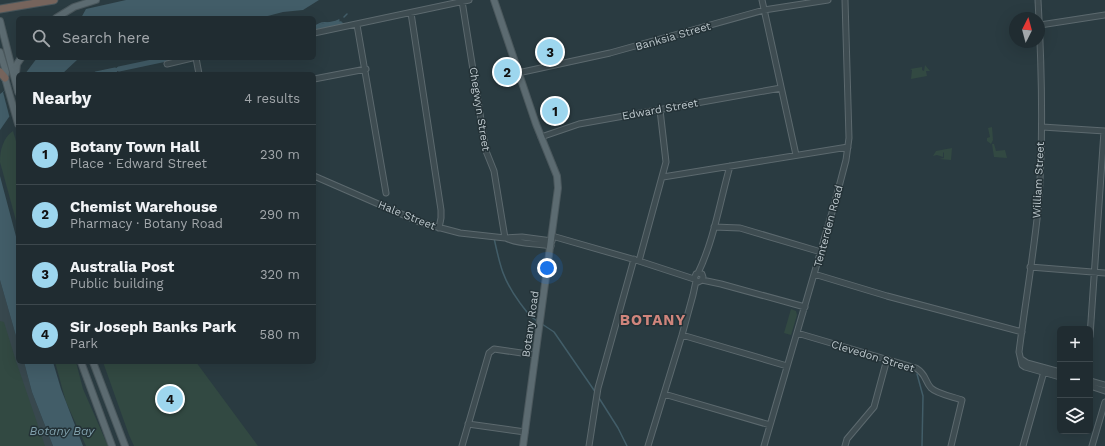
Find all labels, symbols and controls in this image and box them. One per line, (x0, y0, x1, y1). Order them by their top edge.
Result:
north arrow (1009, 12, 1045, 48)
search box (16, 16, 316, 60)
street label: Banksia Street (634, 19, 713, 53)
icon: search (30, 27, 52, 49)
text: Search here (62, 29, 150, 47)
pin: 3 (537, 37, 563, 67)
pin: 2 (494, 57, 520, 87)
street label: Chegwyn Street (466, 66, 493, 152)
text: Nearby (32, 88, 91, 108)
text: 4 results (244, 91, 300, 106)
pin: 1 (542, 96, 568, 126)
street label: Edward Street (621, 96, 700, 123)
text: Botany Town Hall (70, 138, 200, 156)
street label: William Street (1030, 141, 1047, 219)
text: 1 (42, 147, 48, 162)
text: 230 m (260, 147, 300, 162)
text: Place · Edward Street (70, 156, 207, 171)
street label: Tenterden Road (811, 184, 846, 269)
text: Chemist Warehouse (70, 198, 218, 216)
street label: Hale Street (376, 198, 438, 233)
text: 2 (41, 207, 49, 222)
text: 290 m (259, 207, 300, 222)
text: Pharmacy · Botany Road (70, 216, 223, 231)
text: Australia Post (70, 258, 174, 276)
your location (537, 258, 557, 278)
text: 3 (41, 267, 49, 282)
text: 320 m (260, 267, 300, 282)
text: Public building (70, 276, 163, 291)
street label: Botany Road (519, 290, 542, 358)
district label: BOTANY (620, 311, 686, 329)
text: Sir Joseph Banks Park (70, 318, 236, 336)
map controls (1057, 326, 1093, 434)
button: + (1057, 326, 1093, 362)
text: 4 (41, 327, 49, 342)
text: 580 m (260, 327, 300, 342)
text: Park (70, 336, 98, 351)
street label: Clevedon Street (830, 338, 916, 375)
button: − (1057, 362, 1093, 398)
pin: 4 (157, 384, 183, 414)
button: layers (1057, 398, 1093, 434)
water label: Botany Bay (30, 424, 95, 438)

